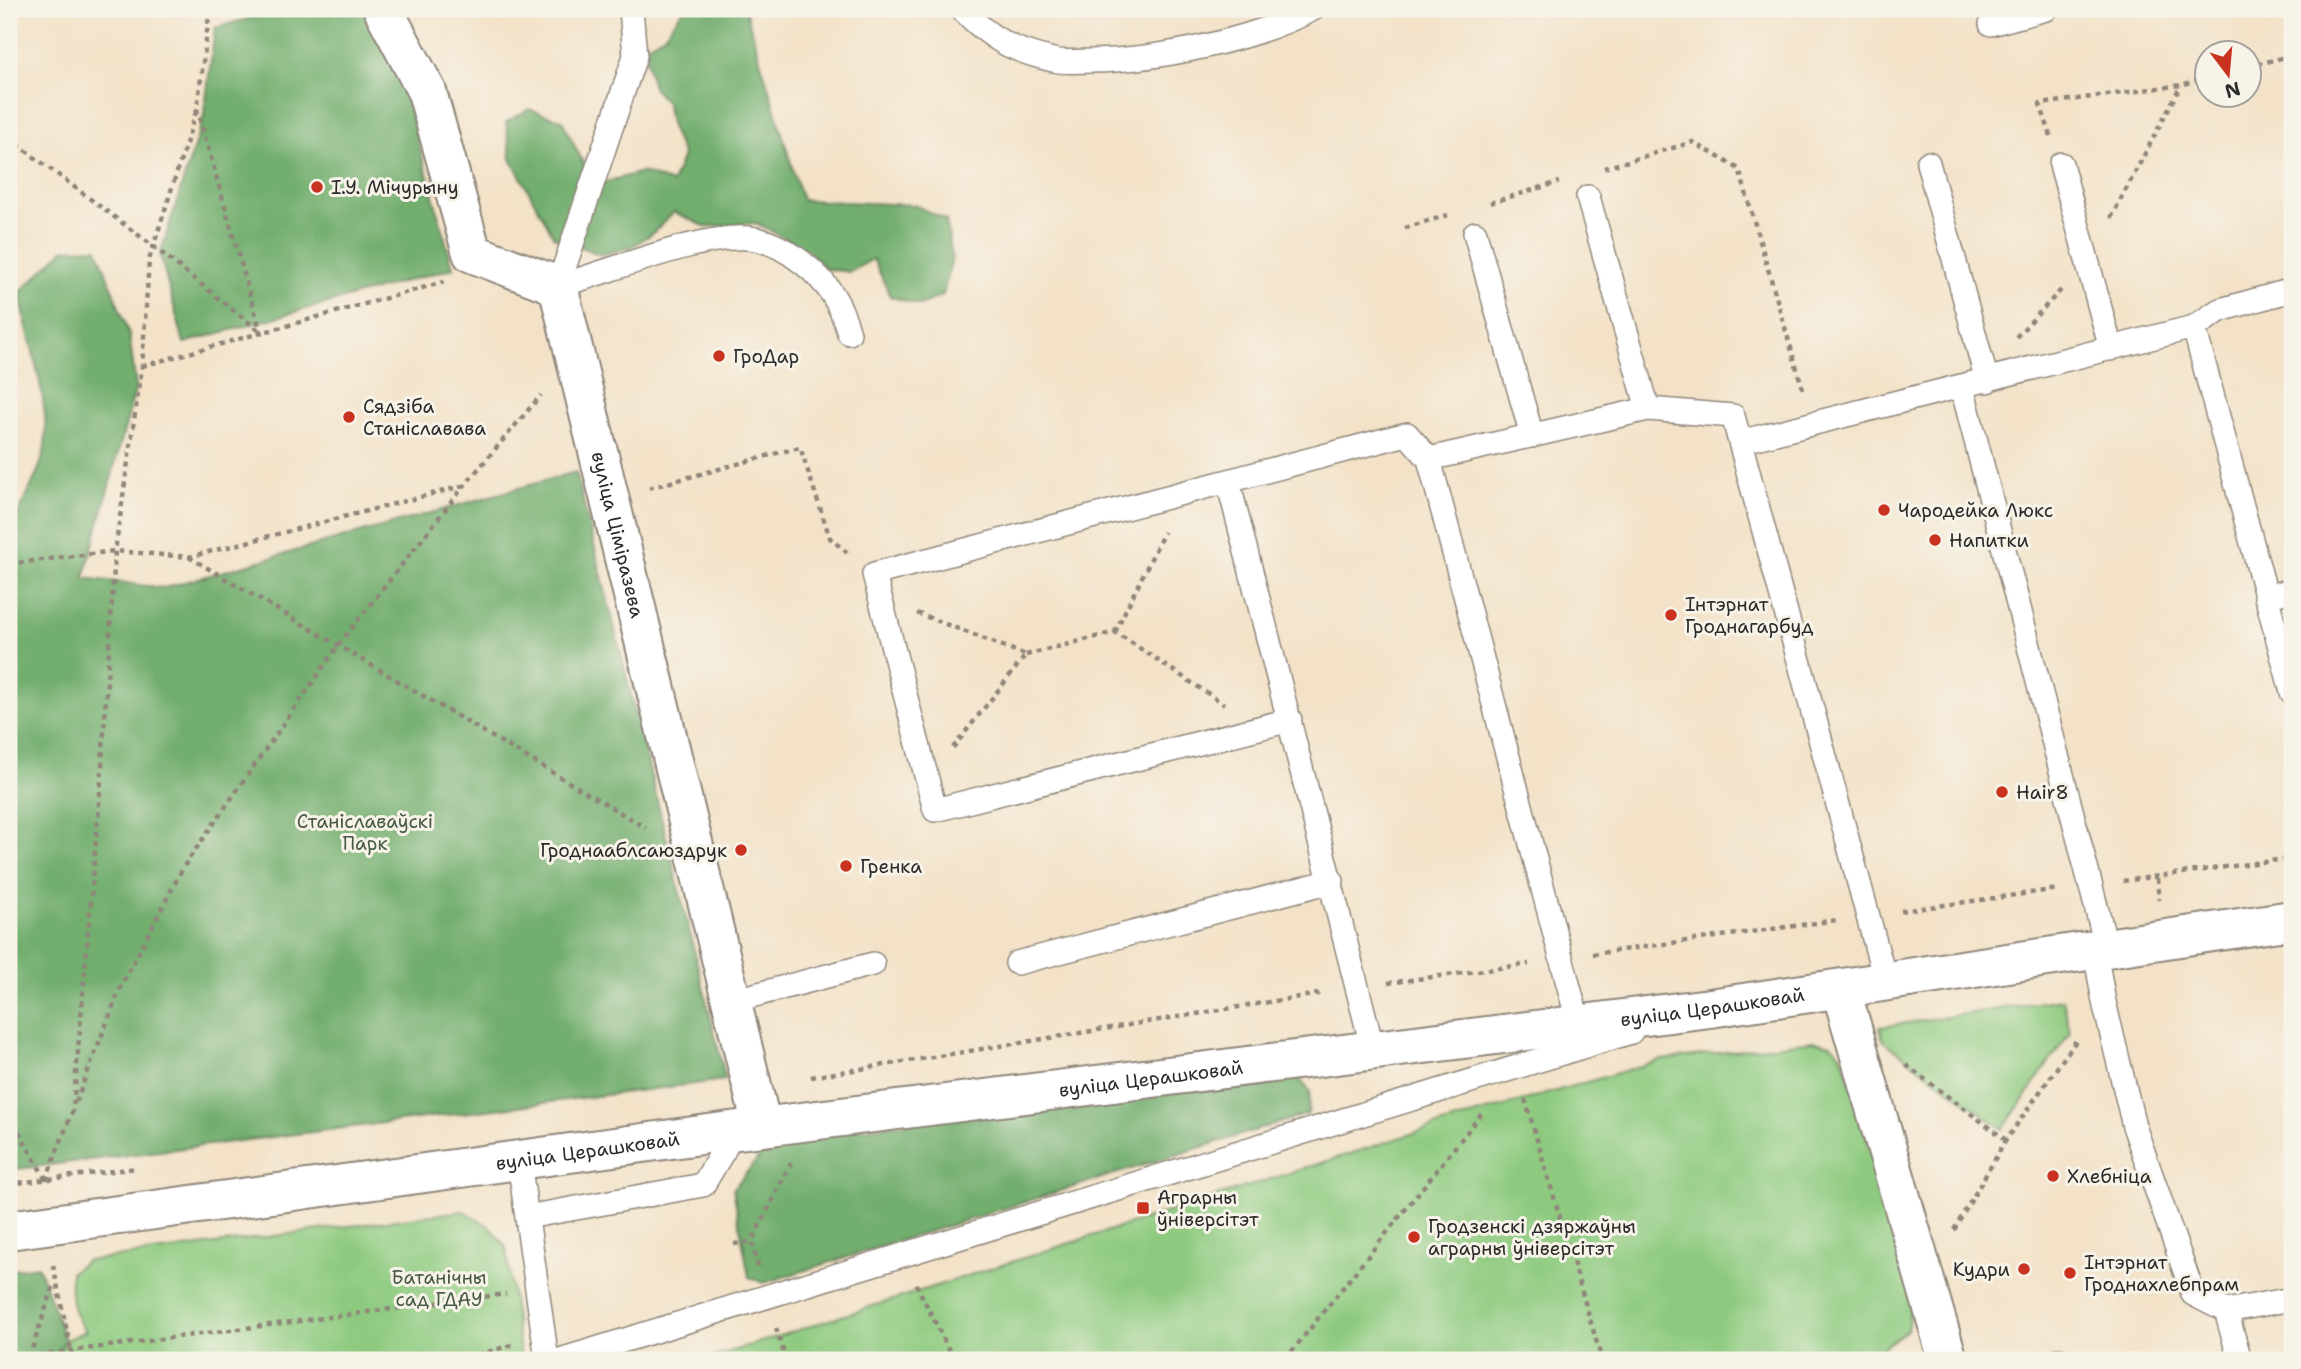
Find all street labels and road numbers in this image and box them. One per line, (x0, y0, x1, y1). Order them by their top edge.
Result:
street label: вуліца Ціміразева (586, 449, 650, 621)
street label: вуліца Церашковай (1619, 982, 1806, 1032)
street label: вуліца Церашковай (1057, 1055, 1245, 1103)
street label: вуліца Церашковай (494, 1126, 681, 1176)

